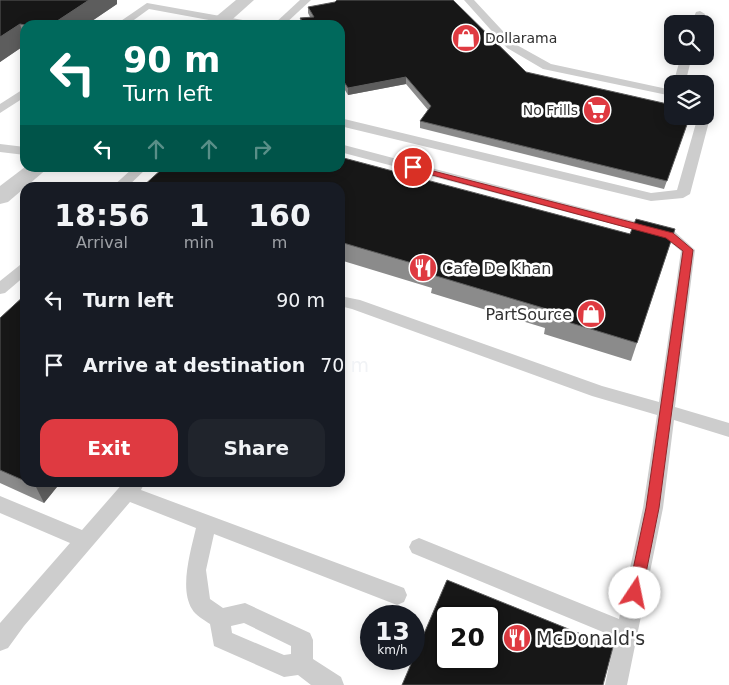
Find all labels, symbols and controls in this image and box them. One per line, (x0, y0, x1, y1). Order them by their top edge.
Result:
map controls (664, 15, 714, 125)
button: search (664, 15, 714, 65)
shop icon: Dollarama (451, 23, 481, 53)
place label: Dollarama (485, 30, 557, 46)
icon: left (40, 40, 105, 105)
text: 90 m (123, 40, 220, 80)
button: layers (664, 75, 714, 125)
text: Turn left (123, 81, 212, 106)
supermarket icon: No Frills (582, 95, 612, 125)
place label: No Frills (523, 102, 578, 118)
icon: left (89, 135, 117, 163)
icon: ahead (142, 135, 170, 163)
icon: ahead (195, 135, 223, 163)
icon: right (248, 135, 276, 163)
pin (392, 146, 434, 188)
icon: arrive (399, 153, 427, 181)
text: 18:56 (54, 198, 150, 233)
text: 1 (188, 198, 209, 233)
text: 160 (248, 198, 311, 233)
text: Arrival (76, 233, 128, 252)
text: min (184, 233, 214, 252)
text: m (272, 233, 287, 252)
restaurant icon: Cafe De Khan (408, 253, 438, 283)
place label: Cafe De Khan (442, 259, 551, 278)
icon: left (40, 286, 68, 314)
text: Turn left (83, 289, 174, 311)
text: 90 m (276, 289, 325, 311)
shop icon: PartSource (576, 299, 606, 329)
place label: PartSource (485, 305, 572, 324)
icon: arrive (40, 351, 68, 379)
text: Arrive at destination (83, 354, 305, 376)
text: 70 m (320, 354, 369, 376)
button: Exit (40, 419, 178, 477)
button: Share (188, 419, 325, 477)
position arrow (608, 566, 660, 618)
speed limit sign: 20 (435, 605, 500, 670)
text: 13 (375, 617, 410, 646)
restaurant icon: McDonald's (502, 623, 532, 653)
place label: McDonald's (536, 627, 645, 649)
text: km/h (377, 643, 408, 657)

